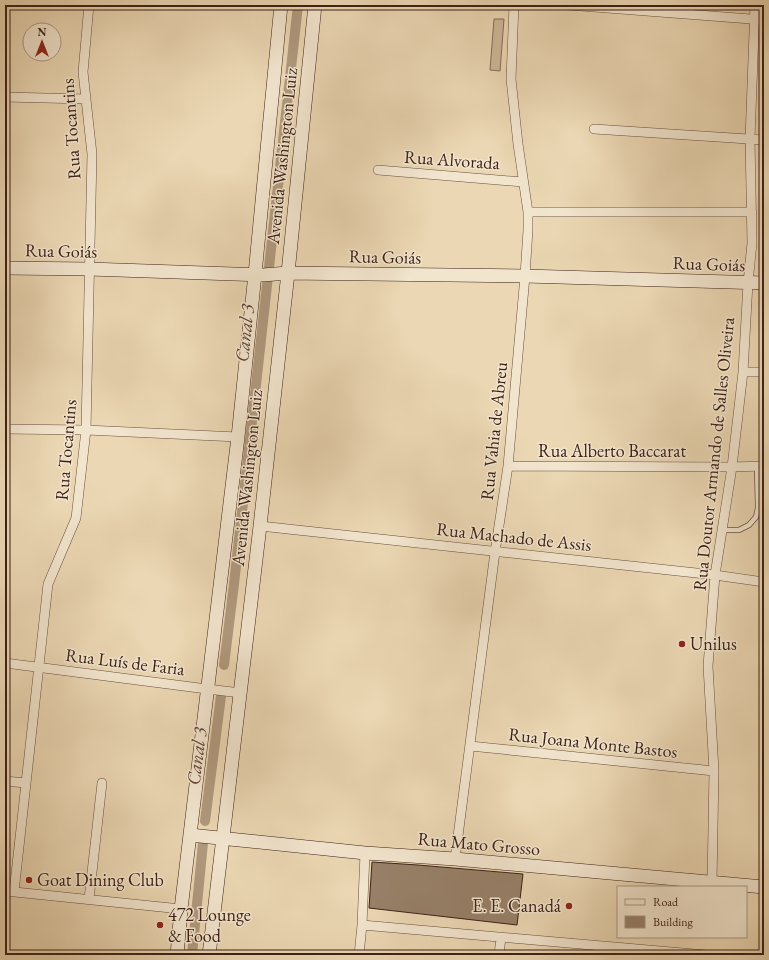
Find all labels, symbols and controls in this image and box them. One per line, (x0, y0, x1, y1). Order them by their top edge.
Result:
north arrow (22, 22, 62, 62)
text: N (38, 25, 47, 39)
street label: Avenida Washington Luiz (261, 67, 302, 246)
street label: Rua Tocantins (55, 78, 86, 180)
street label: Rua Alvorada (403, 145, 501, 174)
street label: Rua Goiás (25, 238, 98, 263)
street label: Rua Goiás (349, 244, 422, 269)
street label: Rua Goiás (672, 251, 746, 276)
water label: Canal 3 (229, 302, 260, 363)
street label: Rua Doutor Armando de Salles Oliveira (688, 315, 739, 592)
street label: Rua Vahia de Abreu (475, 360, 512, 501)
street label: Avenida Washington Luiz (226, 389, 267, 568)
street label: Rua Tocantins (50, 398, 81, 501)
street label: Rua Alberto Baccarat (538, 439, 686, 462)
street label: Rua Machado de Assis (435, 517, 593, 556)
place label: Unilus (690, 632, 737, 655)
marker: Unilus (677, 639, 687, 649)
street label: Rua Luís de Faria (64, 643, 187, 680)
street label: Rua Joana Monte Bastos (507, 722, 679, 763)
water label: Canal 3 (181, 725, 213, 786)
street label: Rua Mato Grosso (417, 827, 541, 860)
place label: Goat Dining Club (37, 868, 164, 891)
marker: Goat Dining Club (24, 875, 34, 885)
legend (617, 886, 747, 938)
place label: E. E. Canadá (472, 894, 562, 917)
text: Road (653, 894, 679, 910)
marker: E. E. Canadá (564, 901, 574, 911)
place label: 472 Lounge & Food (168, 903, 251, 947)
text: Building (653, 914, 694, 930)
marker: 472 Lounge & Food (155, 920, 165, 930)

